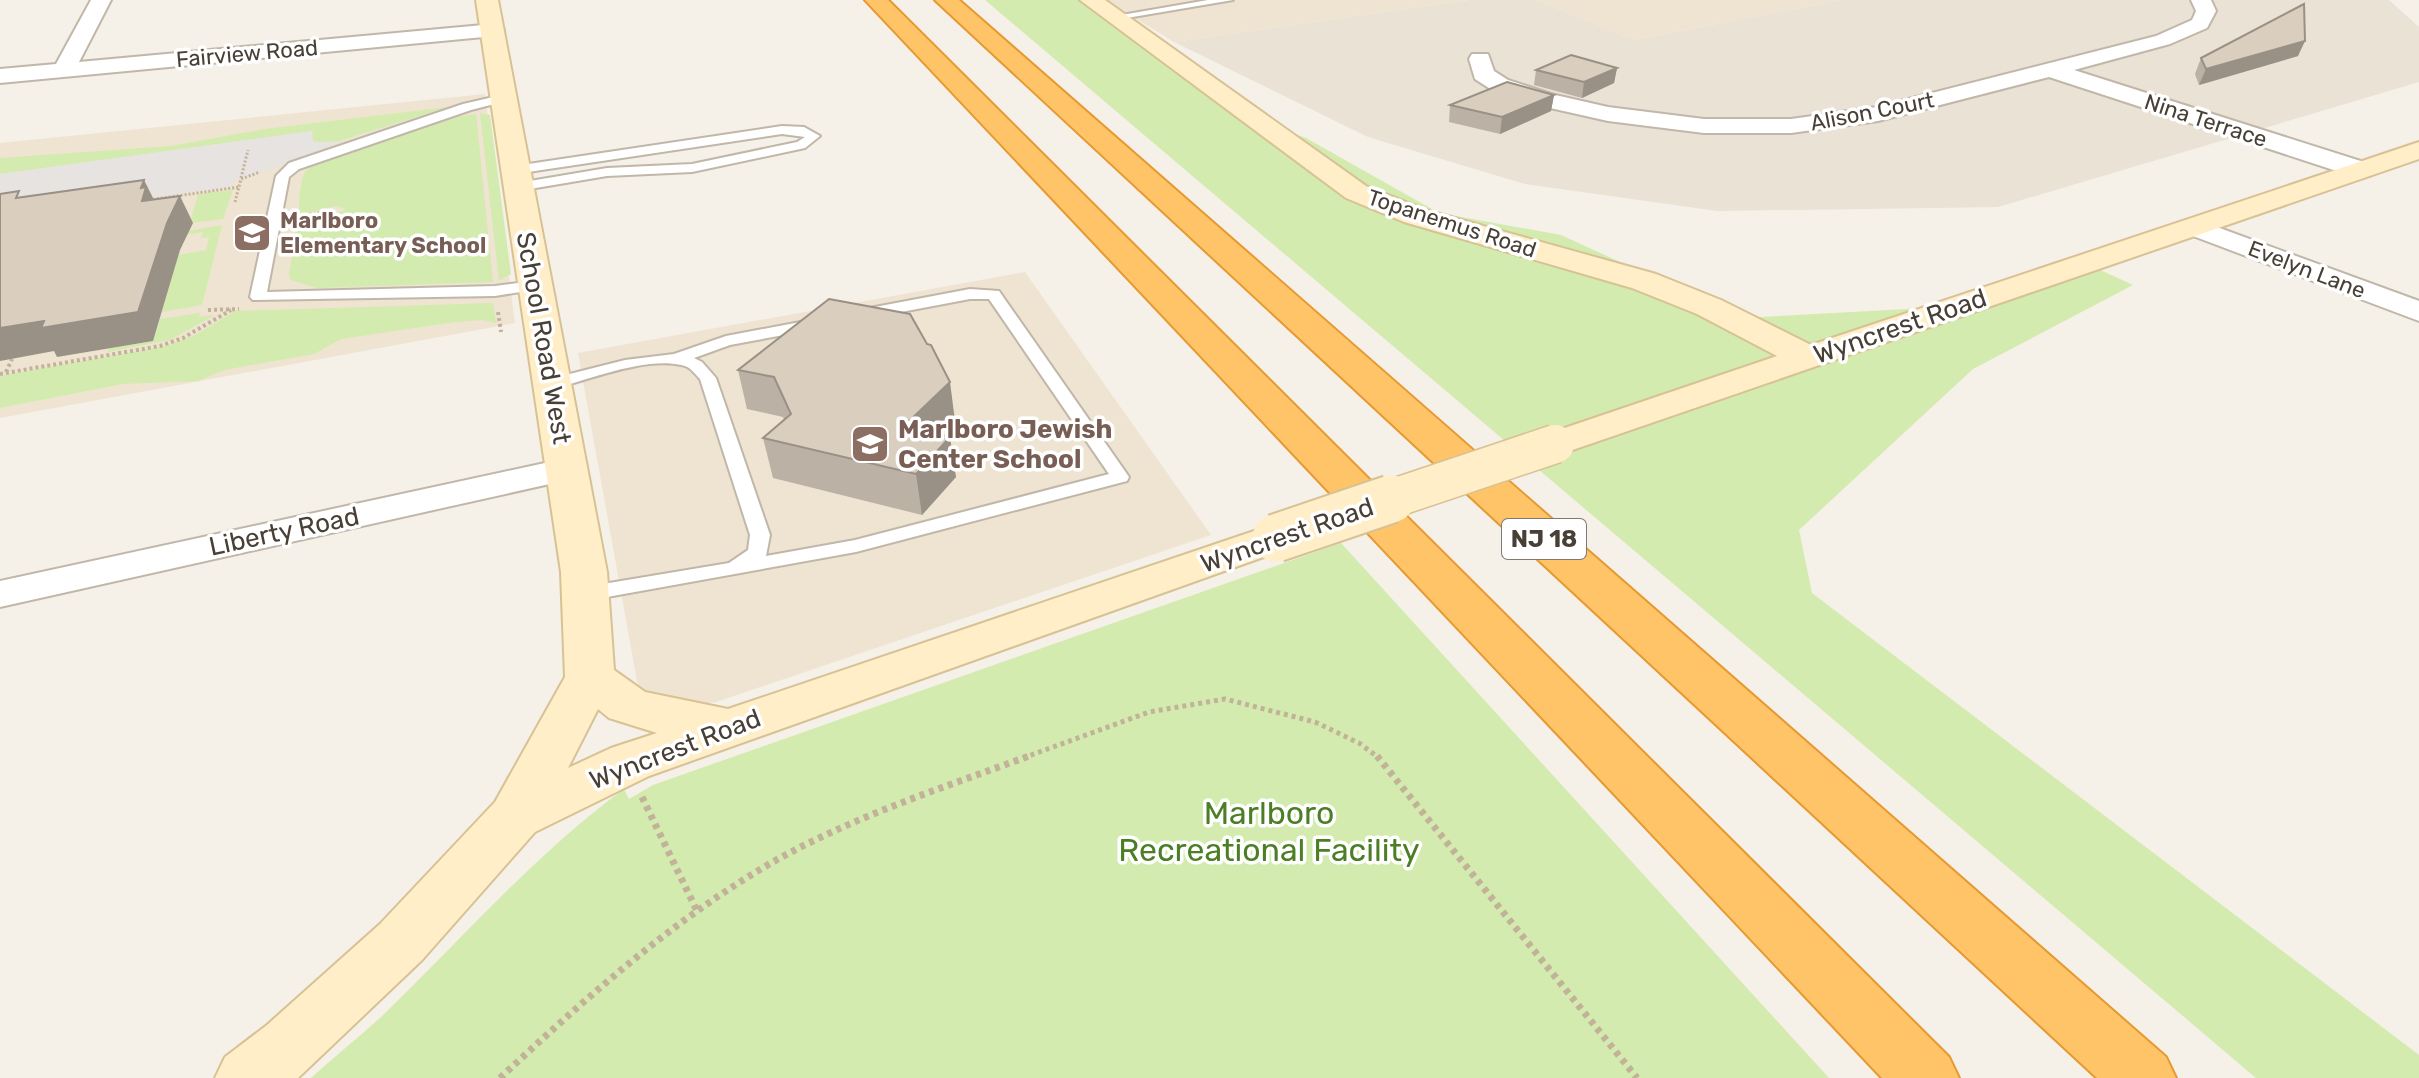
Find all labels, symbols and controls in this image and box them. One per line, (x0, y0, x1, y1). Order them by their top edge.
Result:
street label: Fairview Road (175, 34, 319, 73)
street label: Alison Court (1808, 86, 1937, 137)
street label: Nina Terrace (2141, 88, 2270, 153)
street label: Topanemus Road (1364, 183, 1540, 263)
place label: Marlboro Elementary School (280, 207, 486, 259)
school or university icon: Marlboro Elementary School (231, 212, 273, 254)
street label: School Road West (510, 230, 577, 447)
street label: Evelyn Lane (2244, 235, 2369, 304)
street label: Wyncrest Road (1810, 282, 1991, 371)
place label: Marlboro Jewish Center School (898, 414, 1112, 475)
school or university icon: Marlboro Jewish Center School (849, 423, 891, 465)
street label: Wyncrest Road (1197, 491, 1378, 580)
street label: Liberty Road (206, 500, 362, 563)
road number: NJ 18 (1502, 519, 1586, 559)
street label: Wyncrest Road (585, 703, 765, 796)
park label: Marlboro Recreational Facility (1118, 794, 1420, 869)

